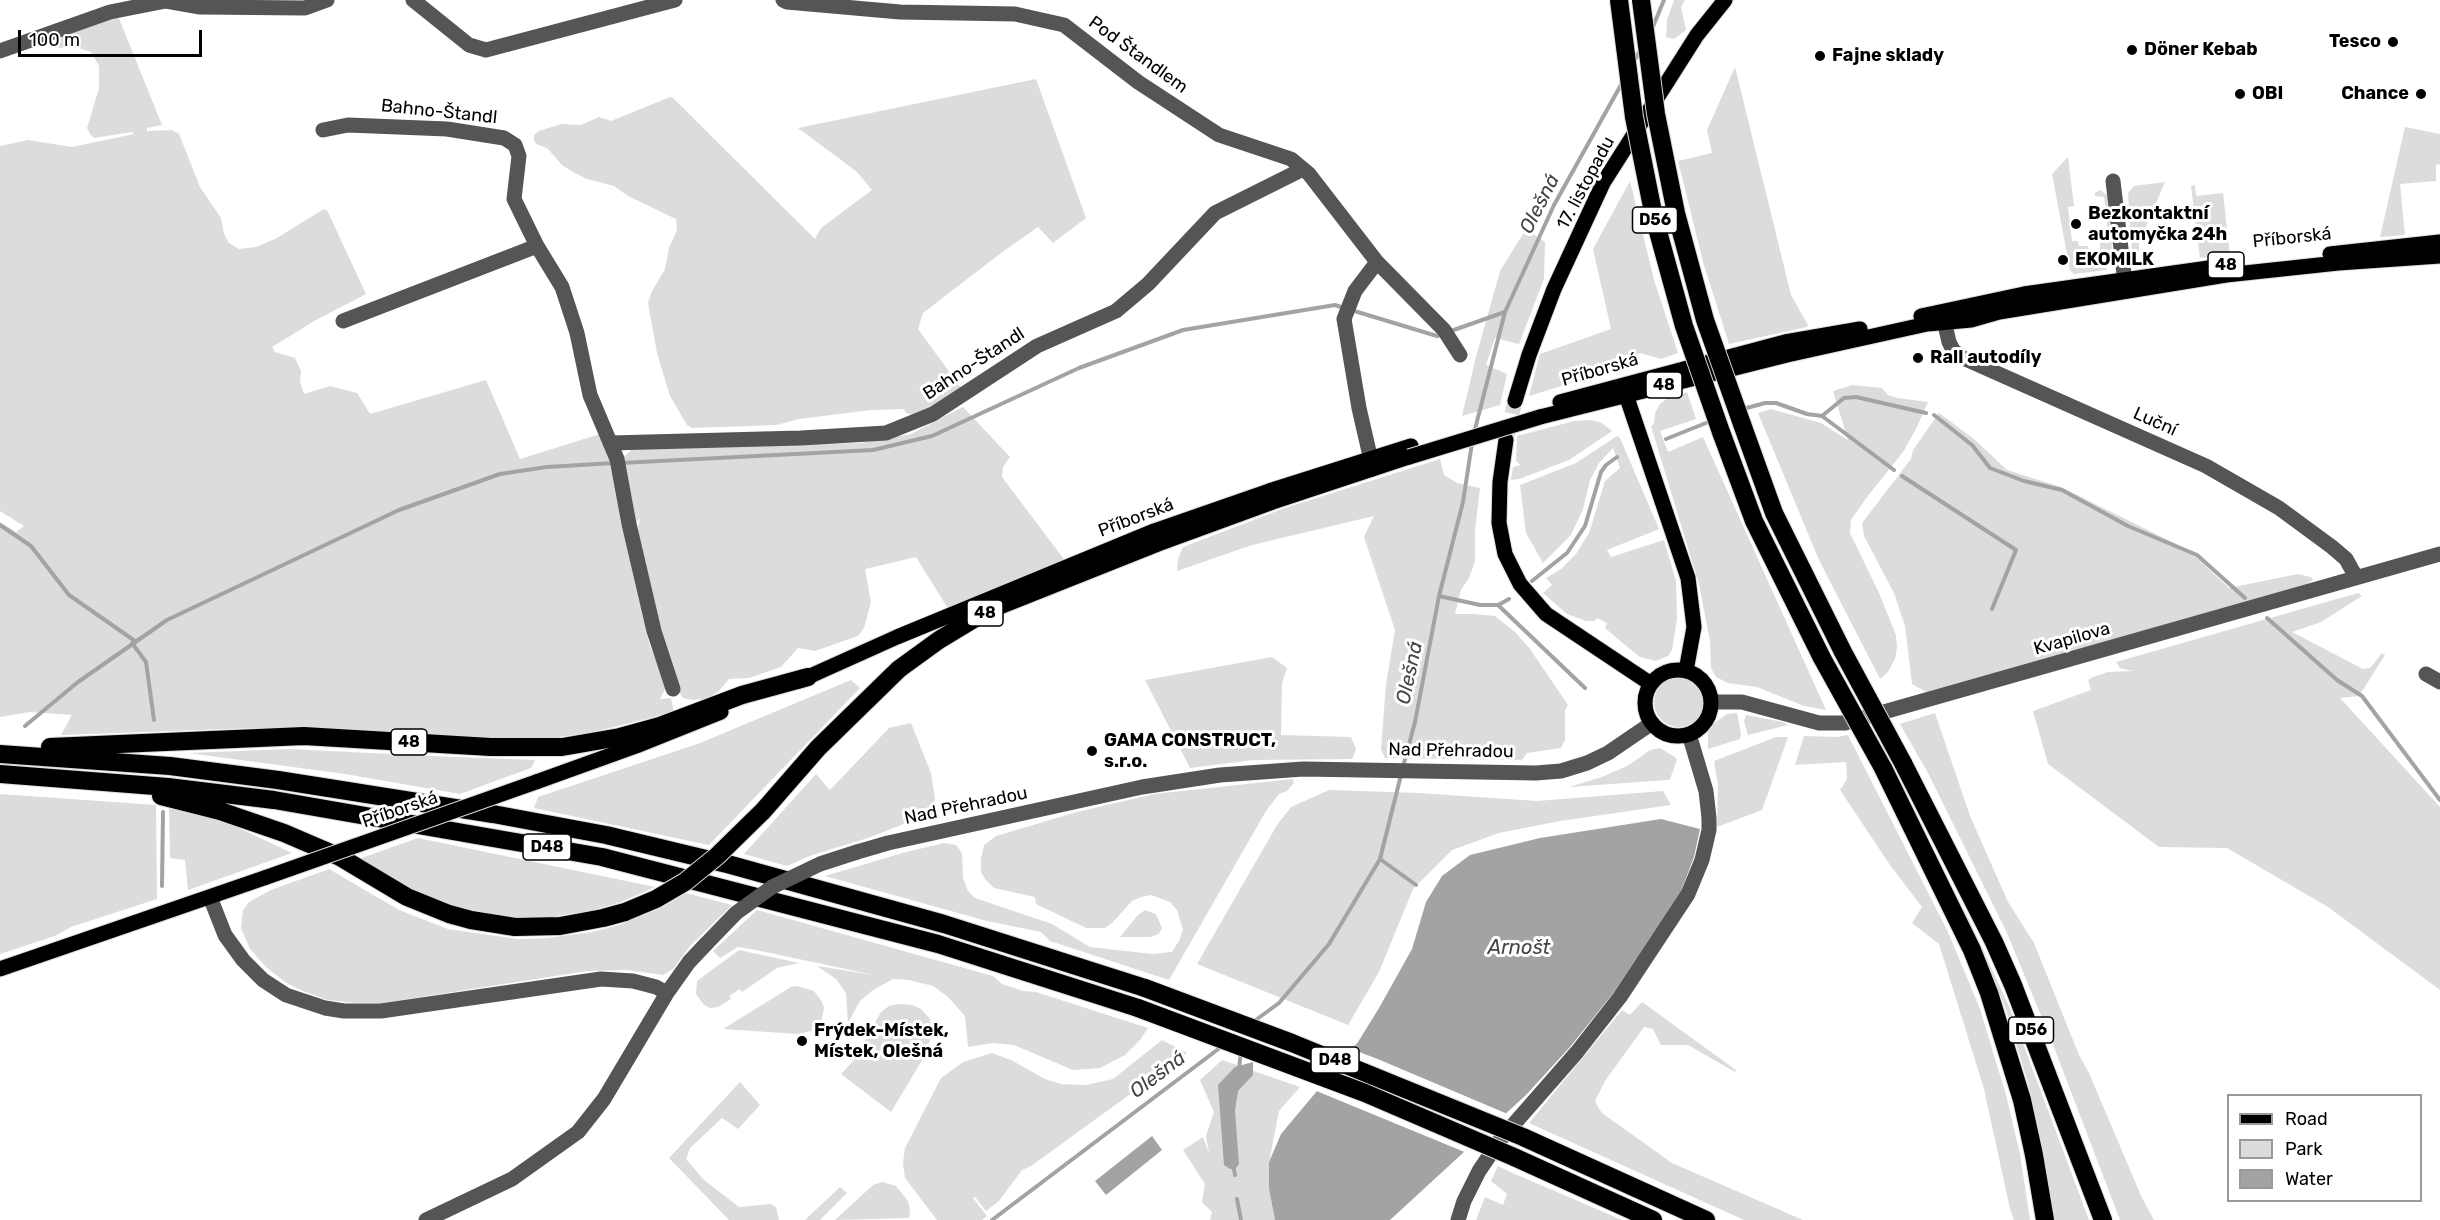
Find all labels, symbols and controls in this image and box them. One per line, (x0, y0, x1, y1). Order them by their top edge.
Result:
street label: Pod Štandlem (1084, 12, 1192, 98)
scale bar (21, 18, 206, 56)
text: 100 m (29, 29, 80, 51)
place label: Tesco (2329, 31, 2381, 53)
marker: Tesco (2386, 35, 2400, 49)
place label: Döner Kebab (2144, 39, 2258, 61)
marker: Döner Kebab (2125, 43, 2139, 57)
place label: Fajne sklady (1832, 45, 1944, 67)
marker: Fajne sklady (1813, 49, 1827, 63)
place label: OBI (2252, 83, 2283, 105)
place label: Chance (2341, 83, 2409, 105)
marker: OBI (2233, 87, 2247, 101)
marker: Chance (2414, 87, 2428, 101)
street label: Bahno-Štandl (380, 95, 498, 129)
street label: 17. listopadu (1552, 133, 1620, 233)
water label: Olešná (1515, 170, 1565, 238)
place label: Bezkontaktní automyčka 24h (2088, 203, 2227, 246)
road number: D56 (1632, 207, 1678, 233)
marker: Bezkontaktní automyčka 24h (2069, 217, 2083, 231)
street label: Příborská (2252, 223, 2332, 253)
place label: EKOMILK (2075, 249, 2154, 271)
road number: 48 (2208, 252, 2244, 278)
marker: EKOMILK (2056, 253, 2070, 267)
street label: Bahno-Štandl (919, 323, 1029, 405)
place label: Rall autodíly (1930, 347, 2041, 369)
street label: Příborská (1559, 349, 1641, 391)
marker: Rall autodíly (1911, 351, 1925, 365)
road number: 48 (1646, 372, 1682, 398)
street label: Luční (2130, 403, 2180, 441)
street label: Příborská (1095, 494, 1177, 542)
road number: 48 (967, 600, 1003, 626)
street label: Kvapilova (2031, 618, 2113, 660)
water label: Olešná (1392, 639, 1428, 707)
road number: 48 (391, 729, 427, 755)
place label: GAMA CONSTRUCT, s.r.o. (1104, 730, 1276, 772)
street label: Nad Přehradou (1388, 739, 1514, 763)
marker: GAMA CONSTRUCT, s.r.o. (1085, 744, 1099, 758)
street label: Nad Přehradou (902, 782, 1030, 830)
street label: Příborská (359, 787, 441, 833)
road number: D48 (523, 834, 571, 860)
water label: Arnošt (1488, 936, 1550, 960)
road number: D56 (2008, 1017, 2054, 1043)
place label: Frýdek-Místek, Místek, Olešná (814, 1020, 949, 1062)
marker: Frýdek-Místek, Místek, Olešná (795, 1034, 809, 1048)
water label: Olešná (1125, 1046, 1191, 1104)
road number: D48 (1311, 1047, 1359, 1073)
legend (2227, 1094, 2422, 1202)
text: Road (2285, 1108, 2328, 1130)
text: Park (2285, 1138, 2322, 1160)
text: Water (2285, 1168, 2333, 1190)

